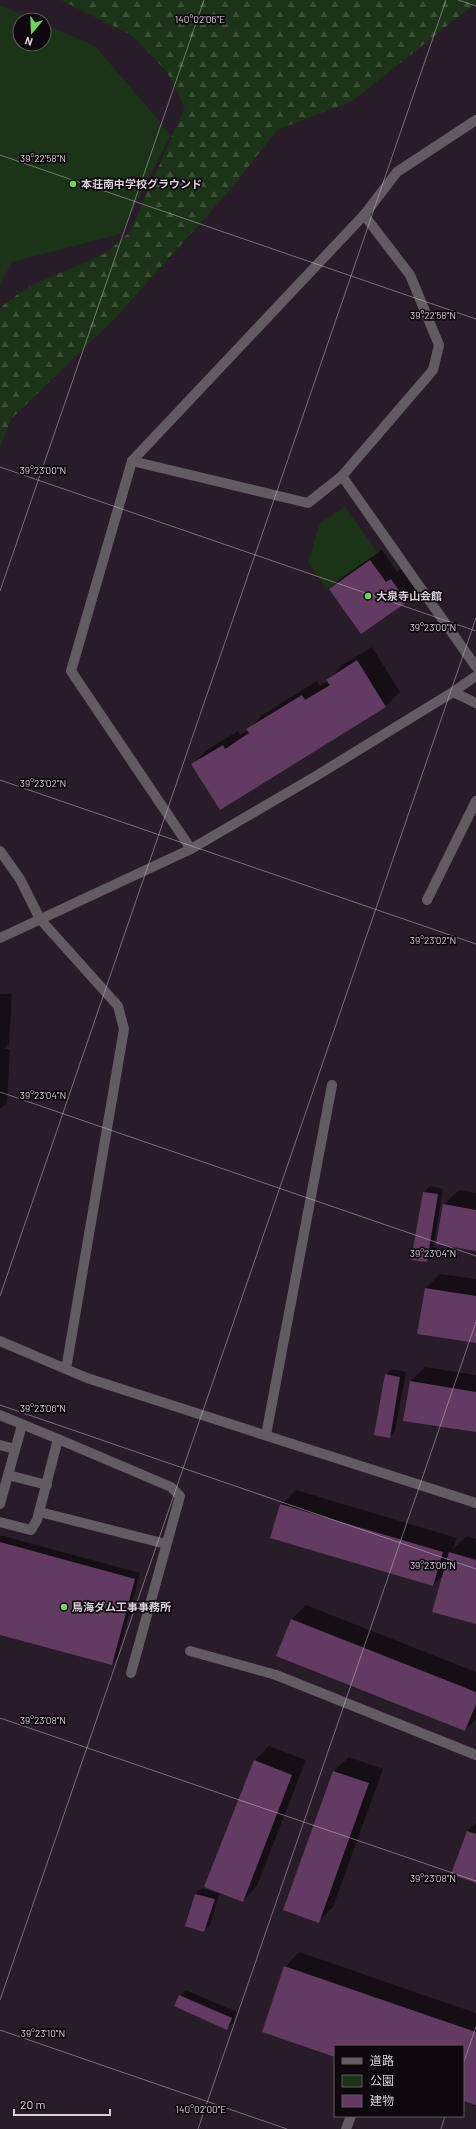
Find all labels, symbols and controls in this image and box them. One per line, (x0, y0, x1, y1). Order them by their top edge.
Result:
north arrow (12, 12, 52, 52)
text: 140°02'06"E (175, 13, 225, 25)
text: N (23, 35, 34, 49)
text: 39°22'58"N (20, 152, 66, 164)
place label: 本荘南中学校グラウンド (81, 177, 202, 190)
marker: 本荘南中学校グラウンド (68, 179, 78, 189)
text: 39°22'58"N (410, 309, 456, 321)
text: 39°23'00"N (20, 464, 66, 476)
place label: 大泉寺山会館 (376, 589, 442, 602)
marker: 大泉寺山会館 (363, 591, 373, 601)
text: 39°23'00"N (410, 621, 456, 633)
text: 39°23'02"N (20, 777, 66, 789)
text: 39°23'02"N (410, 934, 456, 946)
text: 39°23'04"N (20, 1089, 66, 1101)
text: 39°23'04"N (410, 1247, 456, 1259)
text: 39°23'06"N (20, 1402, 66, 1414)
text: 39°23'06"N (410, 1559, 456, 1571)
place label: 鳥海ダム工事事務所 (72, 1600, 171, 1613)
marker: 鳥海ダム工事事務所 (59, 1602, 69, 1612)
text: 39°23'08"N (20, 1714, 66, 1726)
text: 39°23'08"N (410, 1872, 456, 1884)
text: 39°23'10"N (21, 2027, 65, 2039)
legend (334, 2045, 464, 2117)
text: 道路 (370, 2053, 394, 2067)
text: 公園 (370, 2073, 394, 2087)
scale bar (14, 2091, 110, 2117)
text: 建物 (370, 2093, 394, 2107)
text: 20 m (20, 2097, 46, 2111)
text: 140°02'00"E (176, 2103, 226, 2115)

